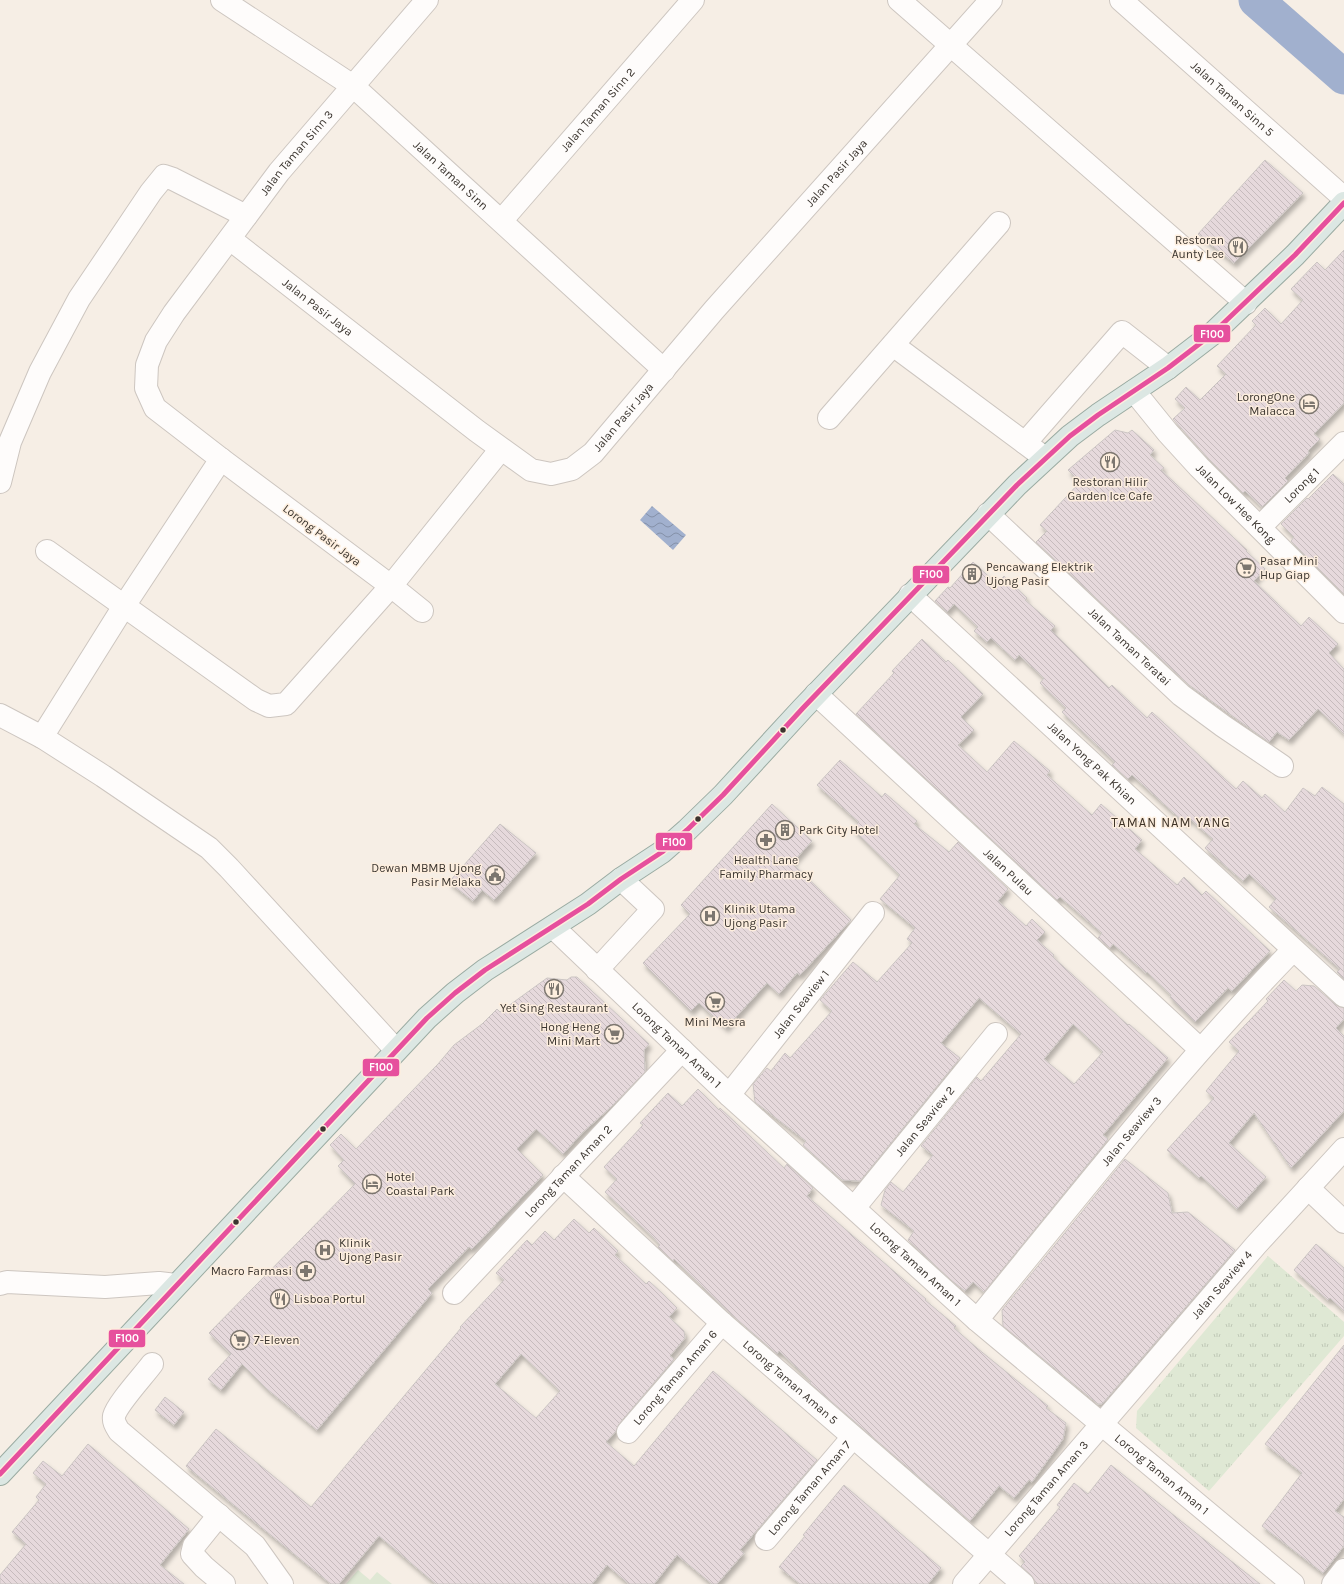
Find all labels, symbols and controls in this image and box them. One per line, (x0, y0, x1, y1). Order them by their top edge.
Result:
street label: Jalan Taman Sinn 5 (1188, 58, 1277, 140)
street label: Jalan Taman Sinn 2 (558, 65, 638, 154)
street label: Jalan Taman Sinn 3 (257, 107, 336, 198)
street label: Jalan Pasir Jaya (803, 136, 870, 209)
street label: Jalan Taman Sinn (410, 138, 491, 213)
place label: Restoran Aunty Lee (1172, 233, 1224, 261)
restaurant icon: Restoran Aunty Lee (1227, 236, 1249, 258)
street label: Jalan Pasir Jaya (280, 275, 356, 339)
line badge: F100 (1193, 324, 1231, 343)
text: F100 (1200, 328, 1224, 341)
street label: Jalan Pasir Jaya (590, 380, 656, 454)
place label: LorongOne Malacca (1237, 390, 1295, 418)
hotel icon: LorongOne Malacca (1298, 393, 1320, 415)
restaurant icon: Restoran Hilir Garden Ice Cafe (1099, 451, 1121, 473)
street label: Jalan Low Hee Kong (1193, 461, 1278, 546)
street label: Lorong 1 (1281, 465, 1322, 506)
place label: Restoran Hilir Garden Ice Cafe (1068, 475, 1152, 503)
street label: Lorong Pasir Jaya (280, 501, 364, 569)
place label: Pasar Mini Hup Giap (1260, 554, 1318, 582)
supermarket icon: Pasar Mini Hup Giap (1235, 557, 1257, 579)
place label: Pencawang Elektrik Ujong Pasir (986, 560, 1093, 588)
building icon: Pencawang Elektrik Ujong Pasir (961, 563, 983, 585)
line badge: F100 (912, 565, 950, 584)
text: F100 (919, 568, 943, 581)
street label: Jalan Taman Teratai (1085, 605, 1174, 689)
street label: Jalan Yong Pak Khian (1045, 719, 1139, 808)
unlabelled marker (778, 725, 788, 735)
unlabelled marker (693, 814, 703, 824)
district label: TAMAN NAM YANG (1111, 815, 1231, 830)
building icon: Park City Hotel (774, 819, 796, 841)
place label: Park City Hotel (799, 823, 879, 837)
pharmacy icon: Health Lane Family Pharmacy (755, 829, 777, 851)
line badge: F100 (655, 832, 693, 851)
text: F100 (662, 836, 686, 849)
street label: Jalan Pulau (981, 845, 1036, 898)
place label: Health Lane Family Pharmacy (719, 853, 813, 881)
place label: Dewan MBMB Ujong Pasir Melaka (371, 861, 481, 889)
public building icon: Dewan MBMB Ujong Pasir Melaka (484, 864, 506, 886)
place label: Klinik Utama Ujong Pasir (724, 902, 795, 930)
hospital icon: Klinik Utama Ujong Pasir (699, 905, 721, 927)
street label: Jalan Seaview 1 (770, 967, 832, 1041)
restaurant icon: Yet Sing Restaurant (543, 978, 565, 1000)
supermarket icon: Mini Mesra (704, 991, 726, 1013)
street label: Lorong Taman Aman 1 (629, 999, 724, 1091)
place label: Yet Sing Restaurant (500, 1001, 608, 1015)
place label: Mini Mesra (685, 1015, 746, 1029)
place label: Hong Heng Mini Mart (540, 1020, 600, 1048)
supermarket icon: Hong Heng Mini Mart (603, 1023, 625, 1045)
line badge: F100 (362, 1058, 400, 1077)
text: F100 (369, 1061, 393, 1074)
street label: Jalan Seaview 2 (892, 1083, 957, 1159)
street label: Jalan Seaview 3 (1099, 1094, 1164, 1169)
street label: Lorong Taman Aman 2 (522, 1122, 615, 1220)
unlabelled marker (318, 1124, 328, 1134)
place label: Hotel Coastal Park (386, 1170, 455, 1198)
hotel icon: Hotel Coastal Park (361, 1173, 383, 1195)
unlabelled marker (231, 1217, 241, 1227)
street label: Lorong Taman Aman 1 (867, 1219, 964, 1309)
place label: Klinik Ujong Pasir (339, 1236, 402, 1264)
hospital icon: Klinik Ujong Pasir (314, 1239, 336, 1261)
street label: Jalan Seaview 4 (1189, 1247, 1255, 1322)
pharmacy icon: Macro Farmasi (295, 1260, 317, 1282)
place label: Macro Farmasi (211, 1264, 292, 1278)
restaurant icon: Lisboa Portul (269, 1288, 291, 1310)
place label: Lisboa Portul (294, 1292, 365, 1306)
street label: Lorong Taman Aman 6 (630, 1327, 720, 1428)
line badge: F100 (108, 1329, 146, 1348)
supermarket icon: 7-Eleven (229, 1329, 251, 1351)
text: F100 (115, 1332, 139, 1345)
place label: 7-Eleven (254, 1333, 300, 1347)
street label: Lorong Taman Aman 5 (740, 1337, 841, 1427)
street label: Lorong Taman Aman 1 (1112, 1431, 1212, 1518)
street label: Lorong Taman Aman 7 (765, 1438, 854, 1538)
street label: Lorong Taman Aman 3 (1001, 1438, 1091, 1539)

